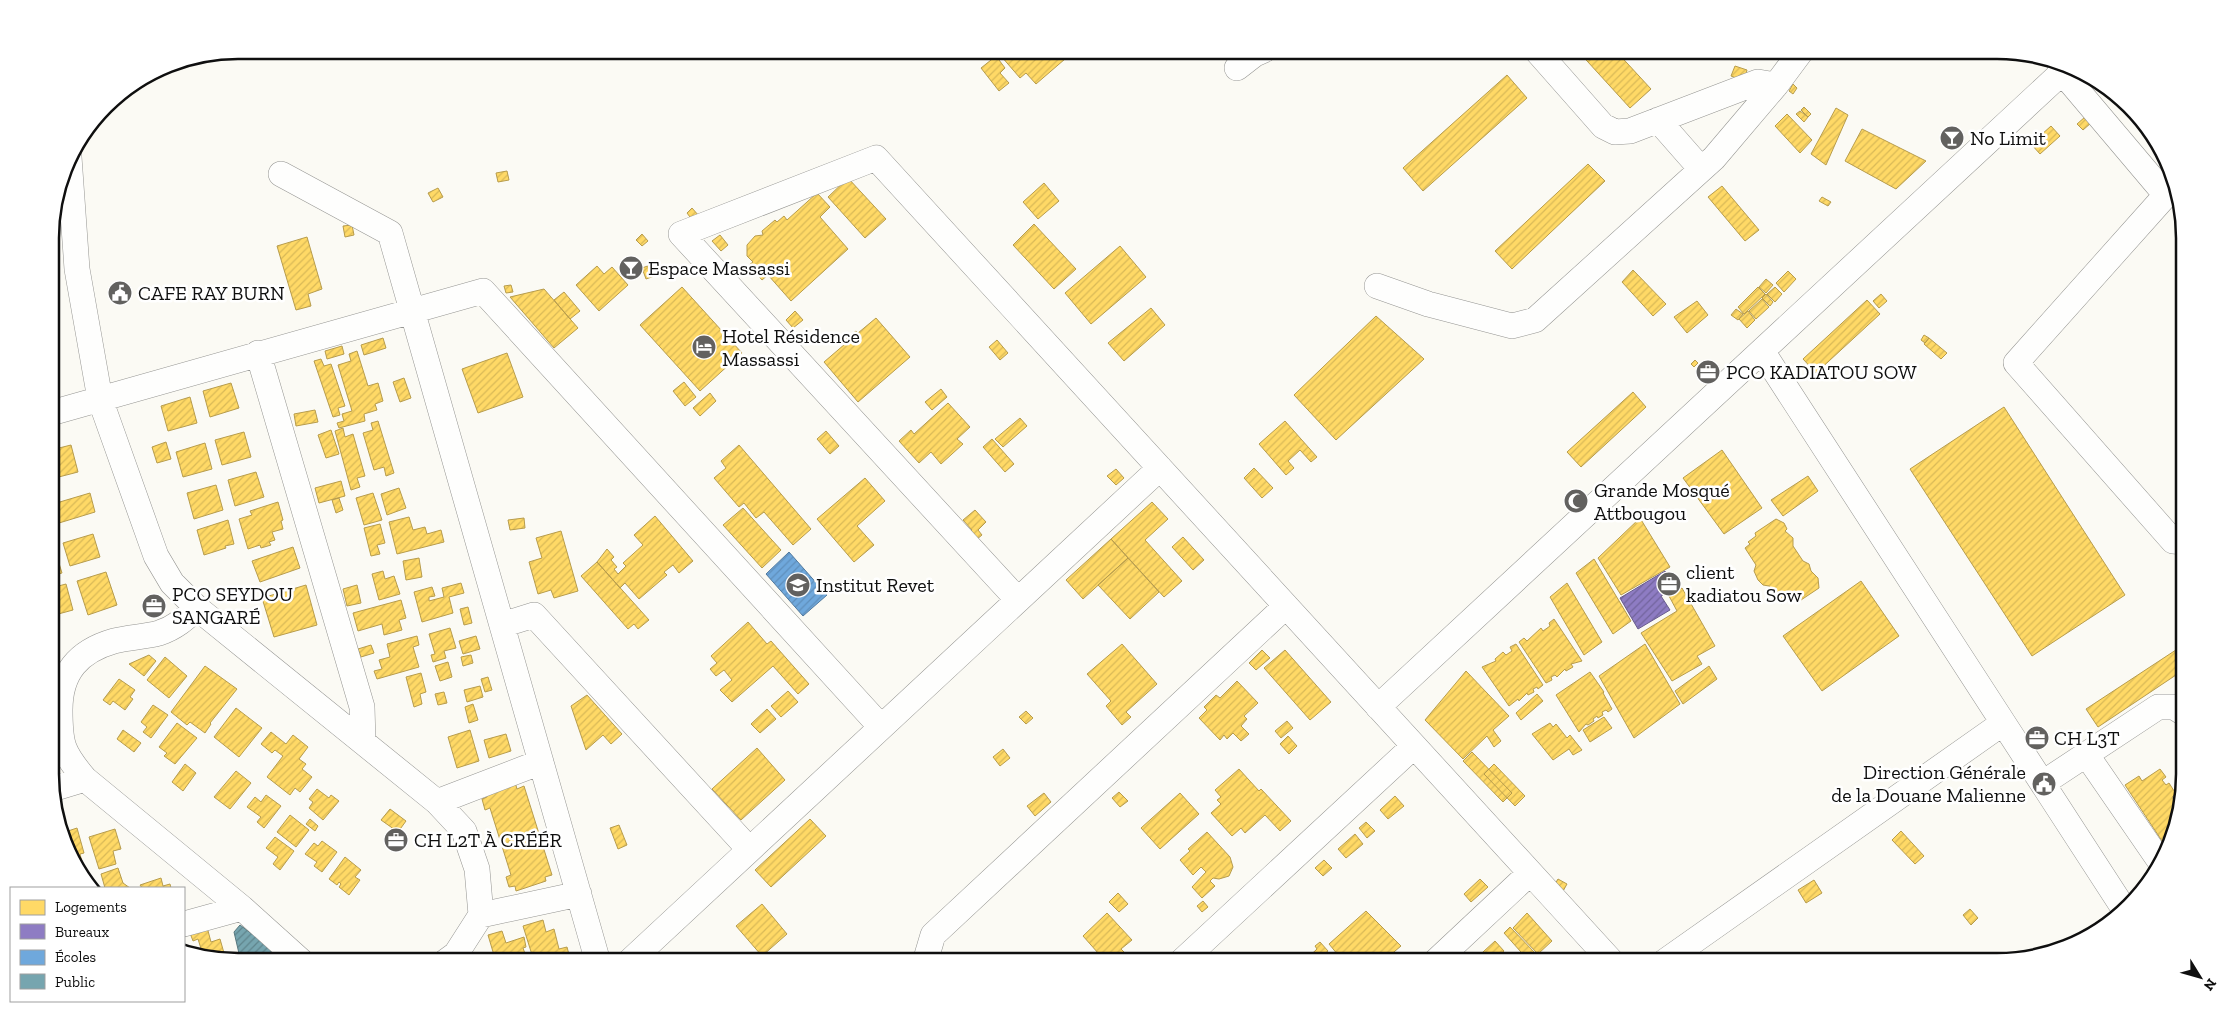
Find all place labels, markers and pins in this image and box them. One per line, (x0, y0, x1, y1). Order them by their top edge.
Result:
bar icon: No Limit (1939, 125, 1965, 151)
place label: No Limit (1970, 126, 2046, 150)
bar icon: Espace Massassi (618, 255, 644, 281)
place label: Espace Massassi (648, 256, 790, 280)
public building icon: CAFE RAY BURN (107, 280, 133, 306)
place label: CAFE RAY BURN (138, 281, 285, 305)
place label: Hotel Résidence Massassi (722, 324, 860, 371)
hotel icon: Hotel Résidence Massassi (691, 334, 717, 360)
office icon: PCO KADIATOU SOW (1695, 359, 1721, 385)
place label: PCO KADIATOU SOW (1726, 360, 1917, 384)
place label: Grande Mosqué Attbougou (1594, 478, 1730, 525)
mosque icon: Grande Mosqué Attbougou (1563, 488, 1589, 514)
place label: client kadiatou Sow (1686, 560, 1802, 607)
office icon: client kadiatou Sow (1656, 571, 1682, 597)
school or university icon: Institut Revet (785, 572, 811, 598)
place label: Institut Revet (816, 573, 935, 597)
place label: PCO SEYDOU SANGARÉ (172, 582, 293, 629)
office icon: PCO SEYDOU SANGARÉ (141, 593, 167, 619)
office icon: CH L3T (2024, 725, 2050, 751)
place label: CH L3T (2054, 726, 2120, 750)
place label: Direction Générale de la Douane Malienne (1831, 760, 2026, 807)
public building icon: Direction Générale de la Douane Malienne (2031, 771, 2057, 797)
office icon: CH L2T À CRÉÉR (383, 827, 409, 853)
place label: CH L2T À CRÉÉR (414, 828, 562, 852)

